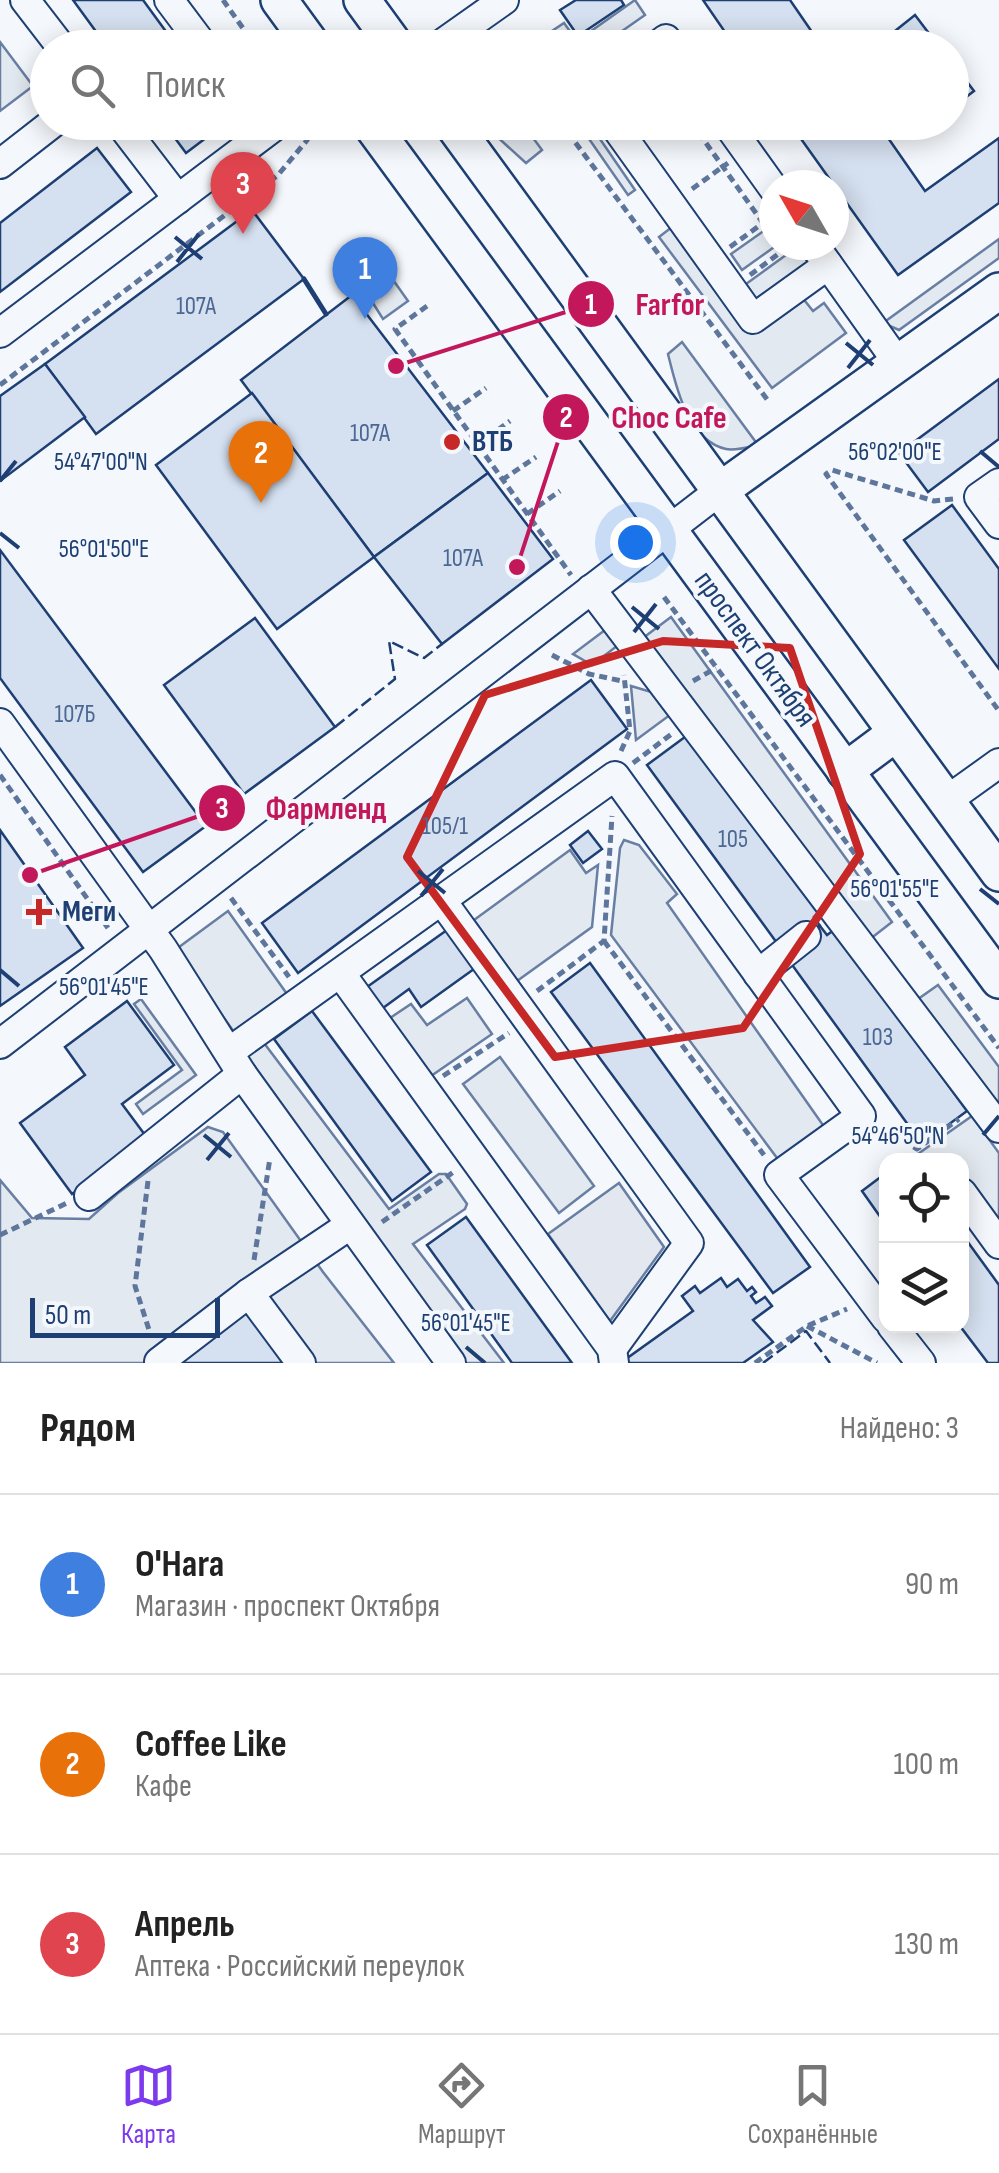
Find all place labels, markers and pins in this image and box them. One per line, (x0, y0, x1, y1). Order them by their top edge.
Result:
pin: 3 (210, 152, 276, 234)
pin: 1 (332, 236, 398, 319)
callout: Farfor (566, 273, 725, 335)
callout: Choc Cafe (541, 386, 746, 448)
pin: 2 (228, 420, 294, 503)
place label: ВТБ (472, 424, 513, 460)
marker: ВТБ (441, 431, 463, 453)
callout: Фармленд (197, 777, 405, 839)
place label: Меги (62, 894, 116, 930)
marker: Меги (26, 899, 52, 925)

